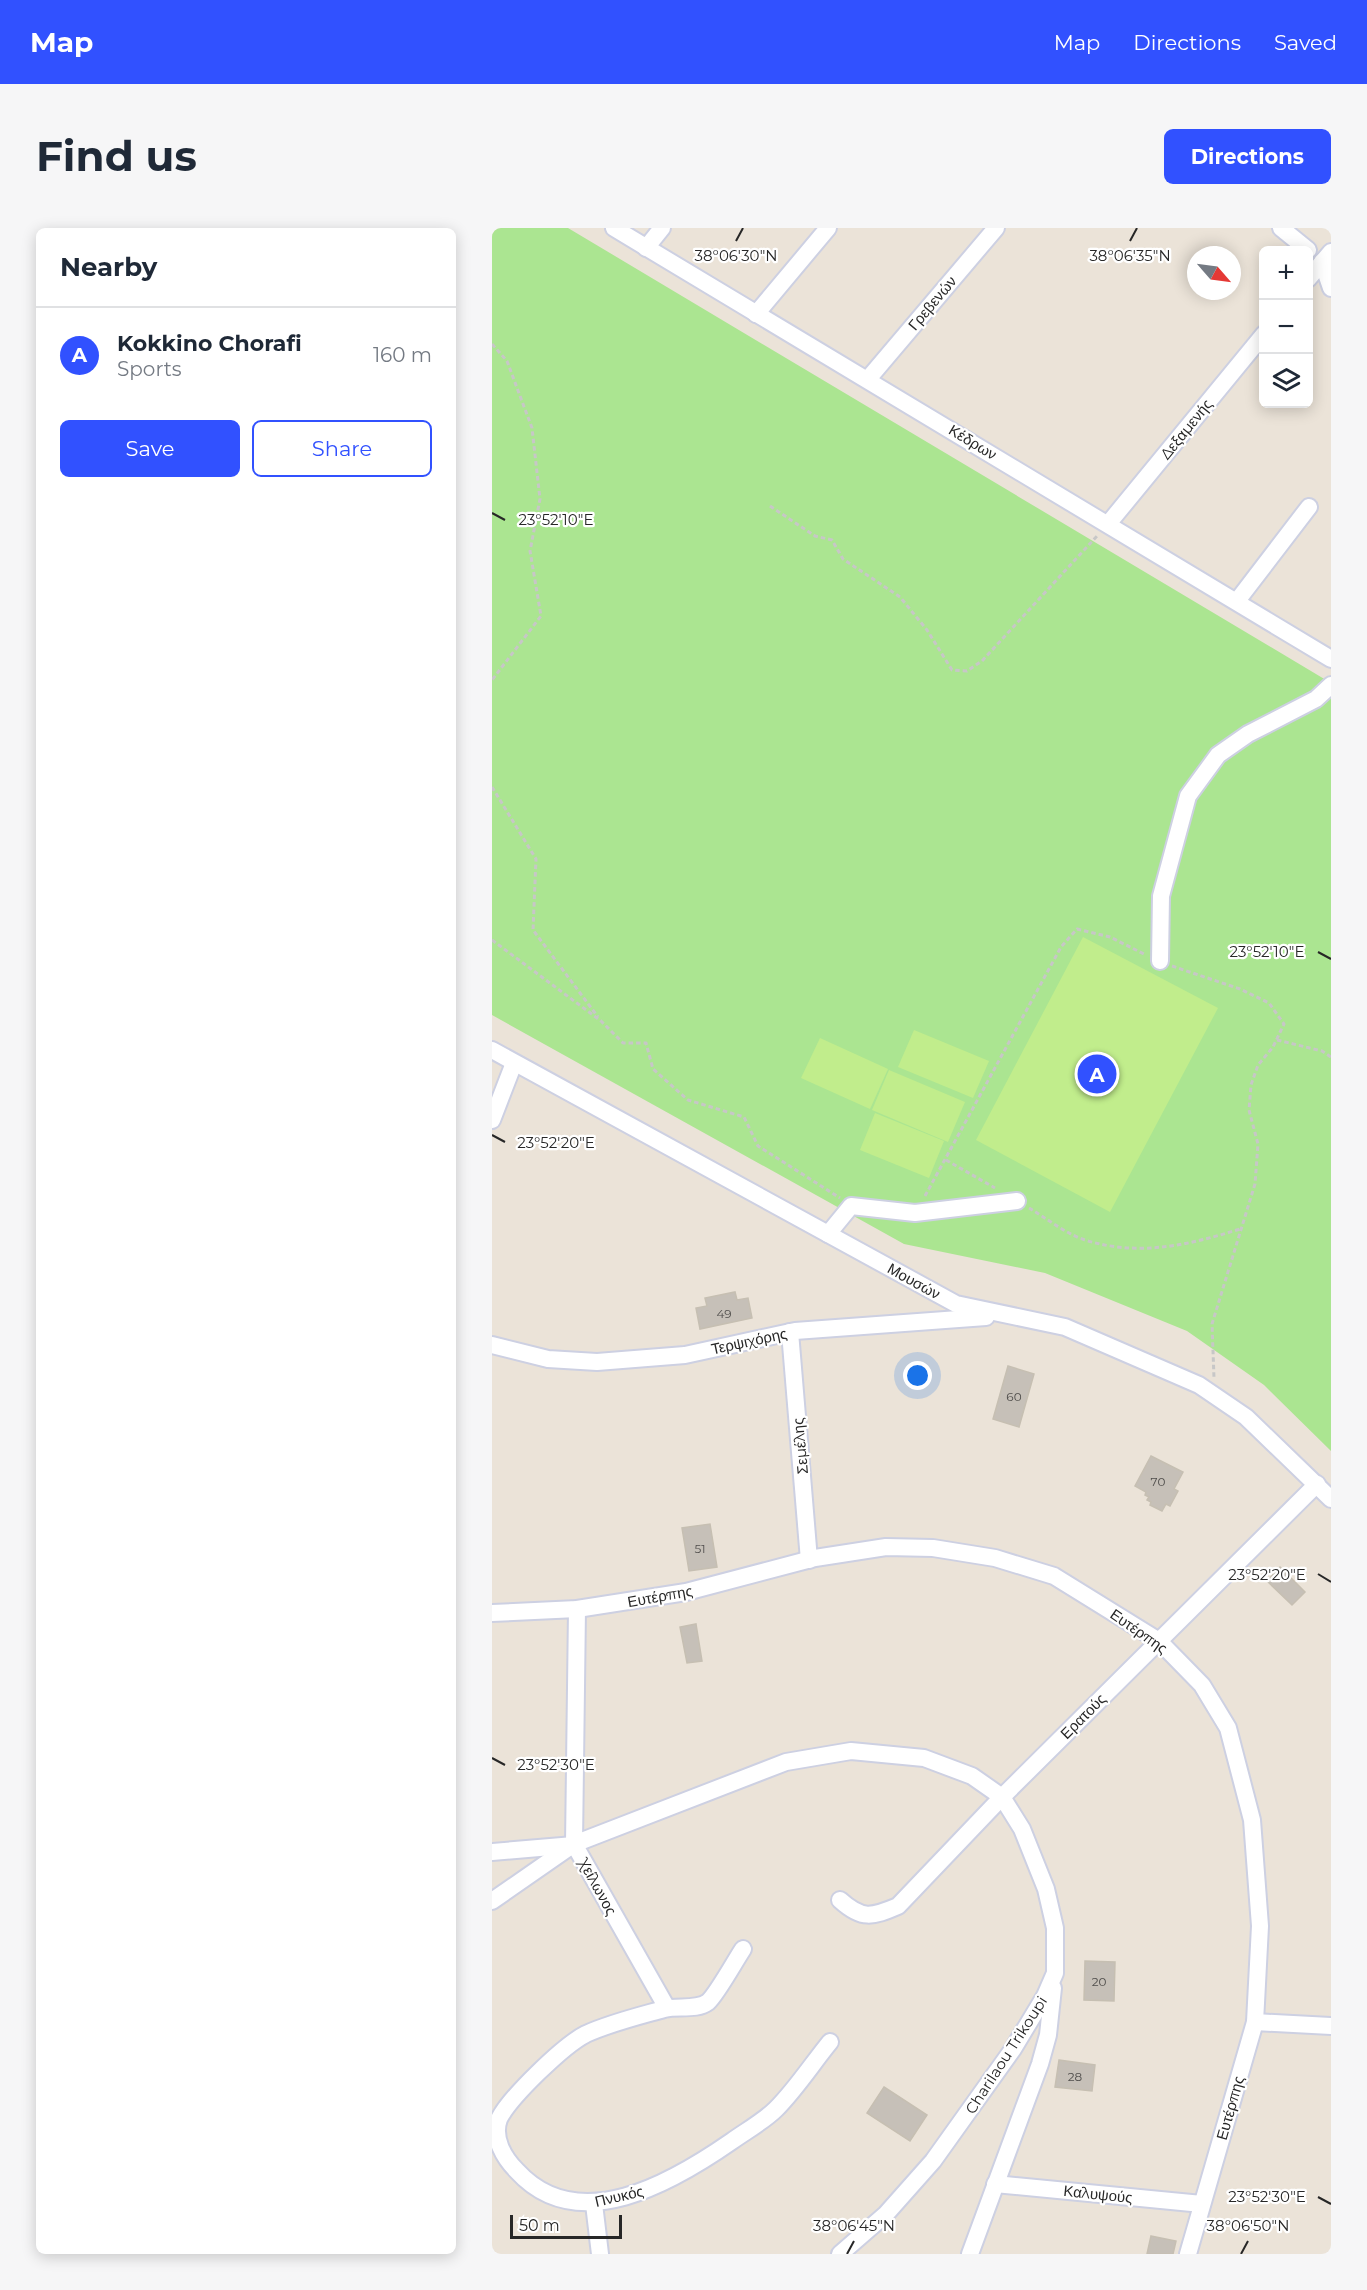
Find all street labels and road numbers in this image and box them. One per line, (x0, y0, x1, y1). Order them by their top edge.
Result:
street label: Γρεβενών (904, 272, 960, 334)
street label: Δεξαμενής (1156, 395, 1216, 463)
street label: Κέδρων (945, 420, 1001, 464)
street label: Μουσών (884, 1259, 944, 1303)
street label: Τερψιχόρης (709, 1324, 789, 1358)
street label: Σεμέλης (788, 1417, 812, 1475)
street label: Ευτέρπης (626, 1581, 694, 1611)
street label: Ευτέρπης (1107, 1604, 1171, 1658)
street label: Ερατούς (1056, 1689, 1110, 1743)
street label: Χείλωνος (574, 1854, 621, 1918)
street label: Charilaou Trikoupi (961, 1993, 1051, 2117)
street label: Ευτέρπης (1212, 2074, 1248, 2142)
street label: Πνυκός (593, 2181, 645, 2211)
street label: Καλυψούς (1063, 2181, 1133, 2207)

